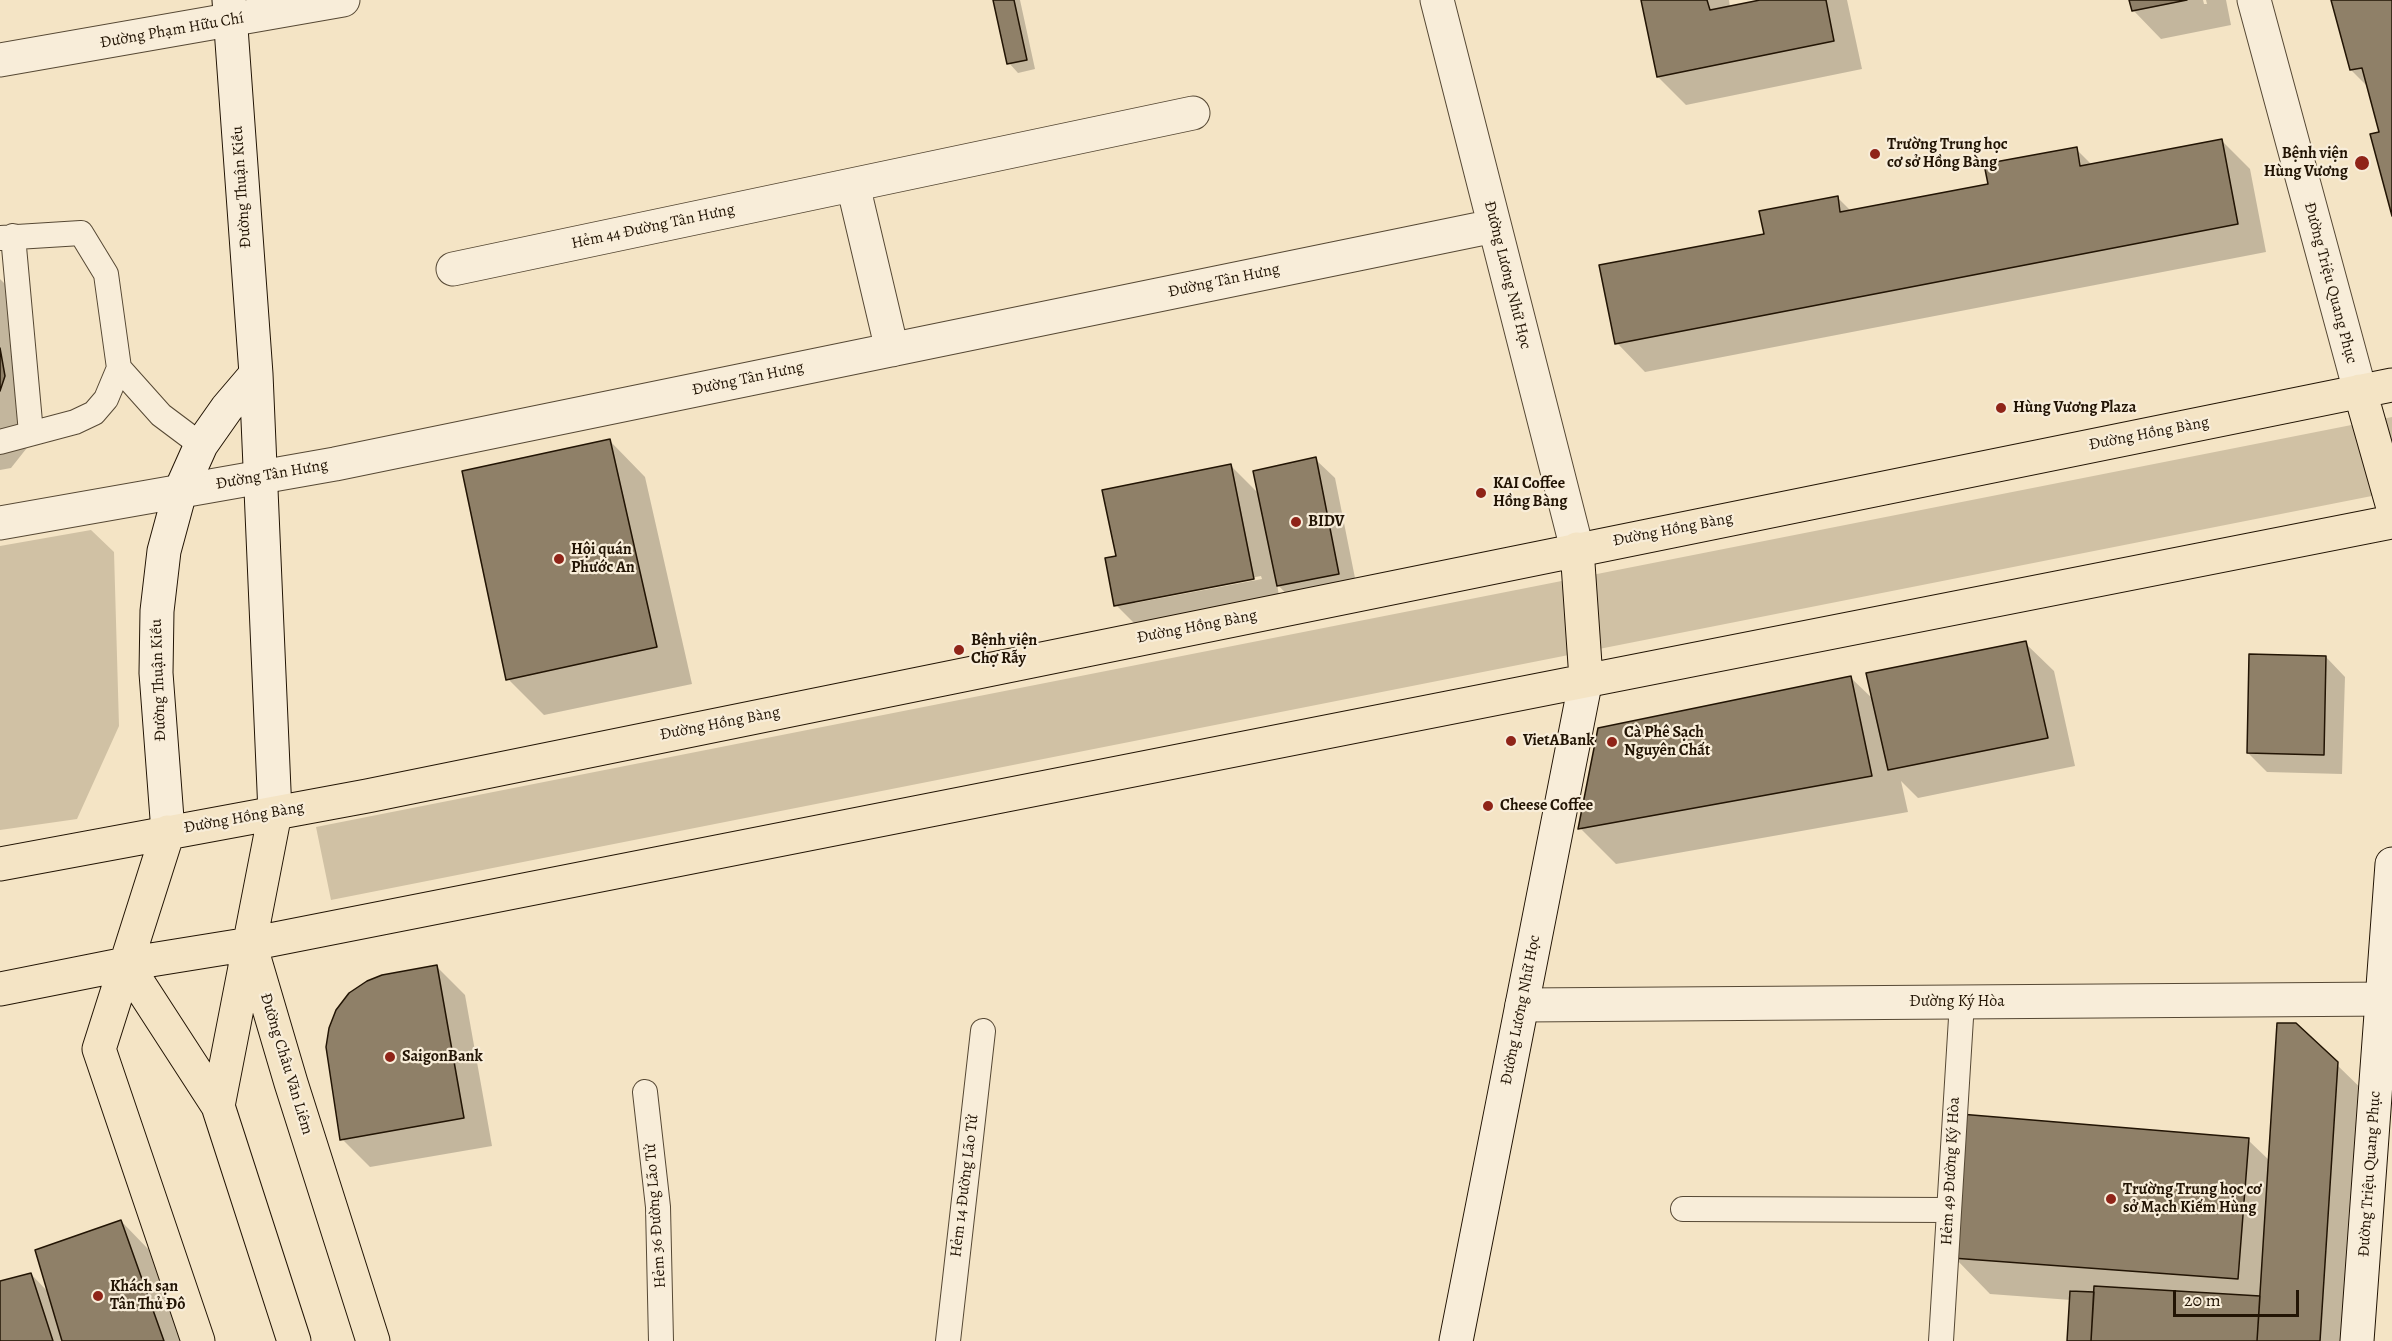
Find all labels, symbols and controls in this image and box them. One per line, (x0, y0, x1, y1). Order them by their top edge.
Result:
street label: Đường Phạm Hữu Chí (99, 9, 245, 53)
street label: Đường Thuận Kiều (228, 125, 256, 249)
place label: Trường Trung học cơ sở Hồng Bàng (1887, 135, 2008, 173)
place label: Bệnh viện Hùng Vương (2264, 144, 2348, 182)
marker: Trường Trung học cơ sở Hồng Bàng (1868, 147, 1882, 161)
marker: Bệnh viện Hùng Vương (2353, 154, 2371, 172)
street label: Đường Lương Nhữ Học (1479, 199, 1535, 351)
street label: Hẻm 44 Đường Tân Hưng (570, 200, 736, 254)
street label: Đường Triệu Quang Phục (2299, 200, 2361, 366)
street label: Đường Tân Hưng (1167, 260, 1281, 302)
street label: Đường Tân Hưng (691, 358, 805, 400)
place label: Hùng Vương Plaza (2013, 398, 2136, 418)
marker: Hùng Vương Plaza (1994, 401, 2008, 415)
street label: Đường Hồng Bàng (2087, 413, 2211, 455)
street label: Đường Tân Hưng (214, 456, 330, 494)
place label: KAI Coffee Hồng Bàng (1493, 474, 1567, 512)
marker: KAI Coffee Hồng Bàng (1474, 486, 1488, 500)
street label: Đường Hồng Bàng (1611, 509, 1735, 551)
place label: BIDV (1308, 512, 1344, 532)
marker: BIDV (1289, 515, 1303, 529)
place label: Hội quán Phước An (571, 540, 635, 578)
marker: Hội quán Phước An (552, 552, 566, 566)
street label: Đường Hồng Bàng (1135, 606, 1259, 648)
street label: Đường Thuận Kiều (147, 618, 171, 742)
place label: Bệnh viện Chợ Rẫy (971, 631, 1037, 669)
marker: Bệnh viện Chợ Rẫy (952, 643, 966, 657)
street label: Đường Hồng Bàng (658, 703, 782, 745)
place label: Cà Phê Sạch Nguyên Chất (1624, 723, 1710, 761)
place label: VietABank (1523, 731, 1595, 751)
marker: VietABank (1504, 734, 1518, 748)
marker: Cà Phê Sạch Nguyên Chất (1605, 735, 1619, 749)
place label: Cheese Coffee (1500, 796, 1593, 816)
street label: Đường Hồng Bàng (182, 798, 306, 838)
marker: Cheese Coffee (1481, 799, 1495, 813)
street label: Đường Lương Nhữ Học (1497, 933, 1545, 1087)
street label: Đường Châu Văn Liêm (255, 991, 317, 1137)
street label: Đường Ký Hòa (1909, 992, 2005, 1012)
place label: SaigonBank (402, 1047, 483, 1067)
marker: SaigonBank (383, 1050, 397, 1064)
street label: Đường Triệu Quang Phục (2355, 1090, 2385, 1258)
street label: Hẻm 49 Đường Ký Hòa (1938, 1096, 1964, 1246)
street label: Hẻm 14 Đường Lão Tử (947, 1114, 983, 1258)
street label: Hẻm 36 Đường Lão Tử (641, 1143, 671, 1289)
place label: Trường Trung học cơ sở Mạch Kiếm Hùng (2123, 1180, 2262, 1218)
marker: Trường Trung học cơ sở Mạch Kiếm Hùng (2104, 1192, 2118, 1206)
place label: Khách sạn Tân Thủ Đô (110, 1277, 185, 1315)
scale bar (2176, 1278, 2302, 1316)
text: 20 m (2184, 1288, 2221, 1312)
marker: Khách sạn Tân Thủ Đô (91, 1289, 105, 1303)

